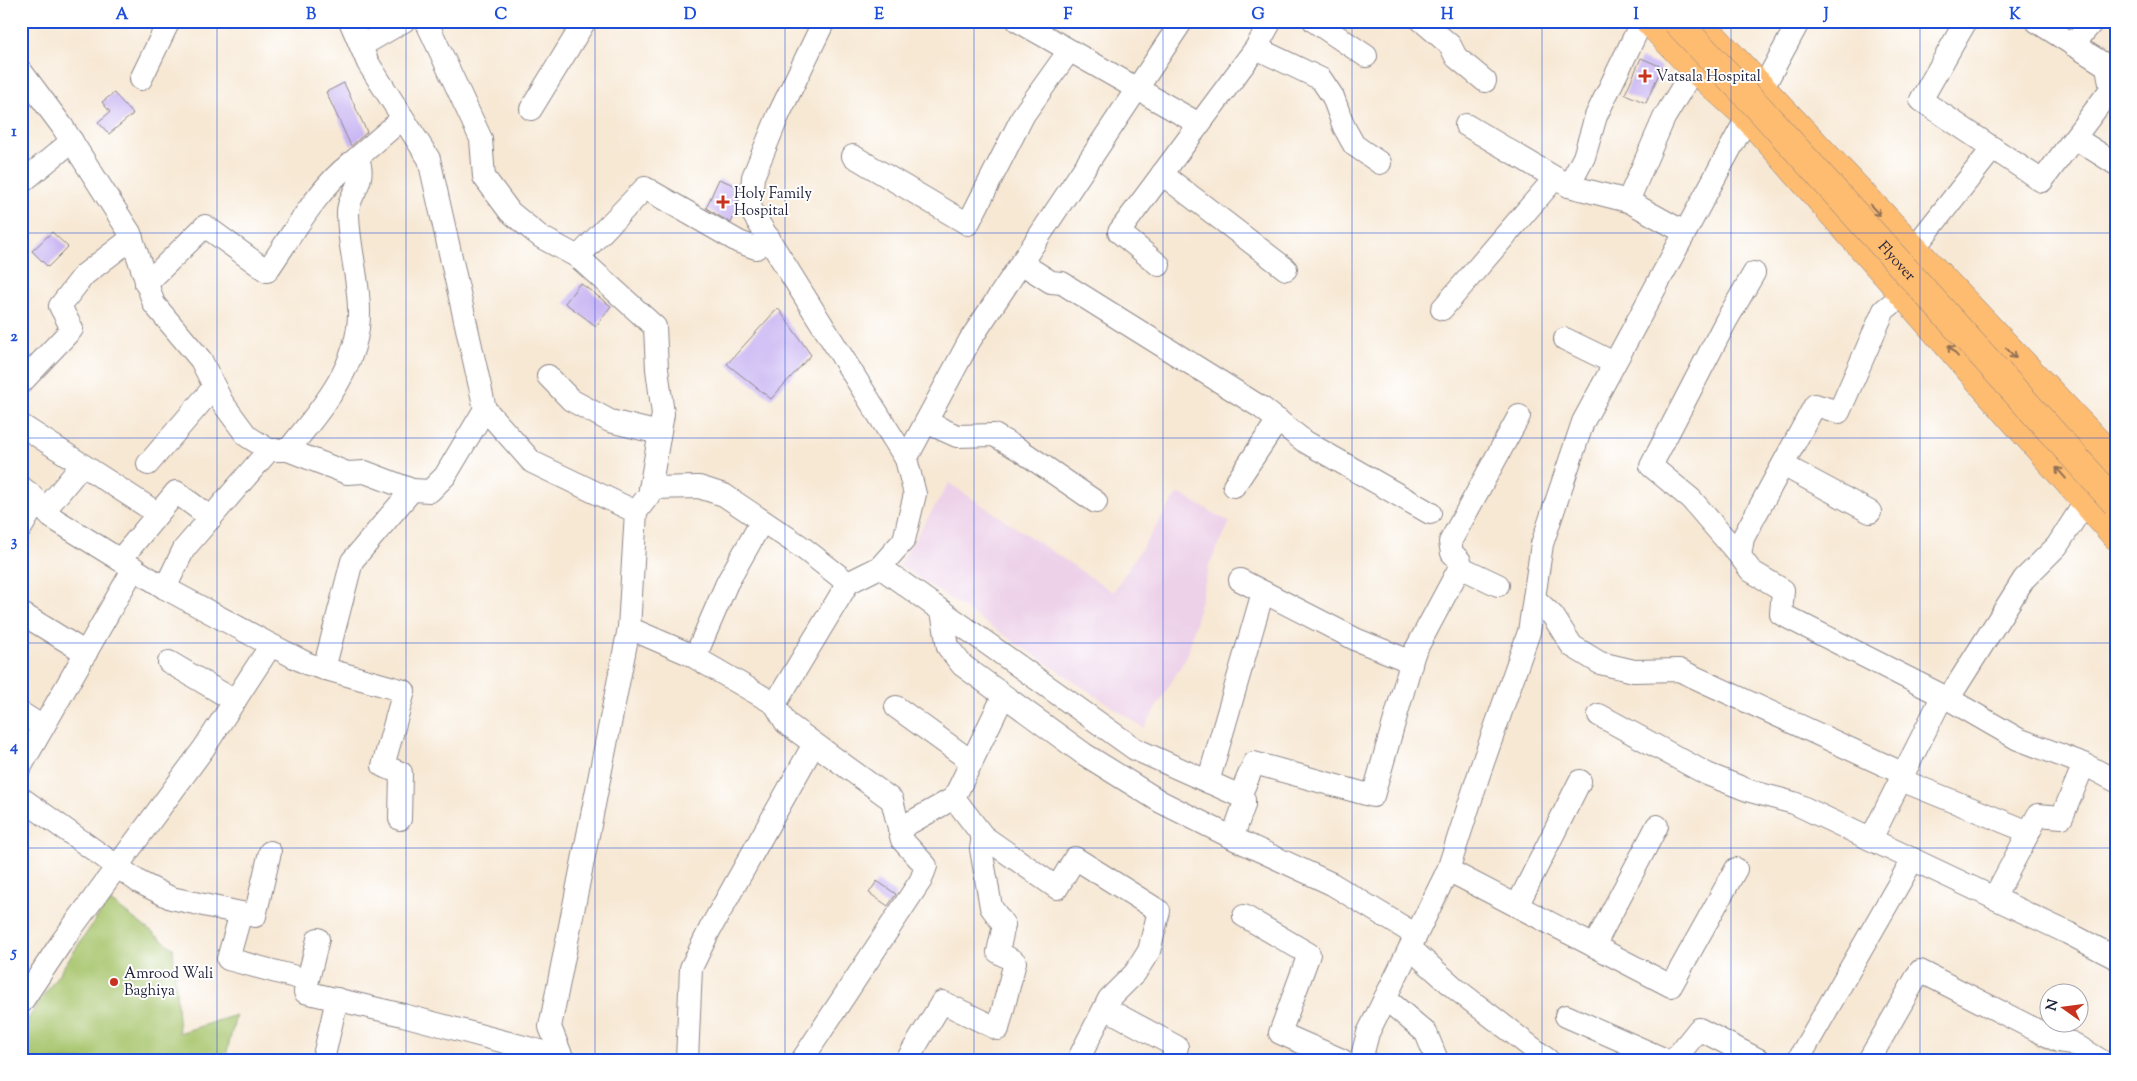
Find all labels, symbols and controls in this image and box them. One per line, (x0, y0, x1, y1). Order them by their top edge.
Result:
text: A (116, 4, 129, 27)
text: B (306, 4, 316, 27)
text: C (495, 4, 508, 27)
text: D (684, 4, 697, 27)
text: E (874, 4, 884, 27)
text: F (1064, 4, 1073, 27)
text: G (1251, 4, 1265, 27)
text: H (1441, 4, 1454, 27)
text: I (1633, 4, 1639, 27)
text: J (1822, 4, 1829, 27)
text: K (2009, 4, 2021, 27)
place label: Vatsala Hospital (1656, 67, 1761, 88)
marker: Vatsala Hospital (1638, 69, 1652, 83)
text: 1 (11, 121, 17, 144)
place label: Holy Family Hospital (734, 184, 812, 222)
marker: Holy Family Hospital (716, 195, 730, 209)
one-way arrow (1869, 203, 1881, 216)
street label: Flyover (1872, 237, 1920, 287)
text: 2 (10, 326, 18, 349)
one-way arrow (1948, 344, 1959, 357)
one-way arrow (2005, 346, 2017, 359)
one-way arrow (2055, 466, 2066, 479)
text: 3 (11, 531, 18, 554)
text: 4 (9, 736, 18, 759)
text: 5 (9, 942, 17, 965)
place label: Amrood Wali Baghiya (124, 964, 213, 1002)
marker: Amrood Wali Baghiya (108, 976, 120, 988)
north arrow (2040, 984, 2090, 1034)
text: N (2042, 997, 2064, 1013)

